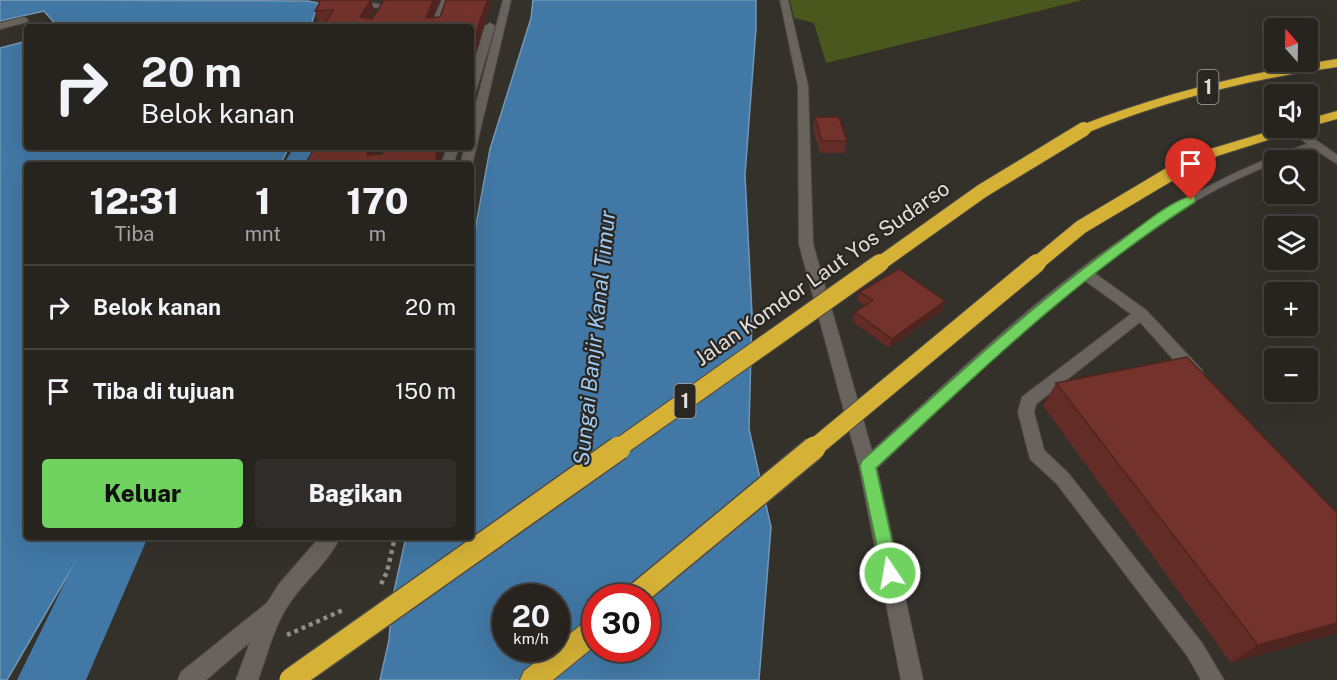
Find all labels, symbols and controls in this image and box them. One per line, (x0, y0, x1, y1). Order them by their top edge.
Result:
north arrow (1264, 18, 1318, 72)
map controls (1264, 18, 1318, 402)
text: 20 m (141, 47, 242, 96)
icon: right (42, 48, 120, 126)
road number: 1 (1198, 70, 1218, 104)
button: sound (1264, 84, 1318, 138)
text: Belok kanan (141, 97, 295, 129)
pin (1165, 138, 1216, 200)
icon: arrive (1174, 147, 1207, 180)
button: search (1264, 150, 1318, 204)
street label: Jalan Komdor Laut Yos Sudarso (690, 175, 954, 371)
text: 12:31 (89, 180, 179, 222)
text: 1 (255, 180, 271, 222)
text: 170 (346, 180, 409, 222)
water label: Sungai Banjir Kanal Timur (568, 208, 620, 467)
button: layers (1264, 216, 1318, 270)
text: Tiba (114, 222, 154, 246)
text: mnt (245, 222, 281, 246)
text: m (369, 222, 386, 246)
button: + (1264, 282, 1318, 336)
icon: right (42, 291, 75, 324)
text: Belok kanan (93, 294, 221, 320)
text: 20 m (405, 294, 456, 320)
button: − (1264, 348, 1318, 402)
icon: arrive (42, 375, 75, 408)
text: Tiba di tujuan (93, 378, 234, 404)
text: 150 m (395, 378, 456, 404)
road number: 1 (674, 384, 696, 418)
button: Keluar (42, 459, 243, 528)
button: Bagikan (255, 459, 456, 528)
position arrow (858, 541, 922, 605)
speed limit sign: 30 (582, 584, 660, 662)
text: 20 (512, 598, 550, 634)
text: km/h (513, 630, 549, 647)

